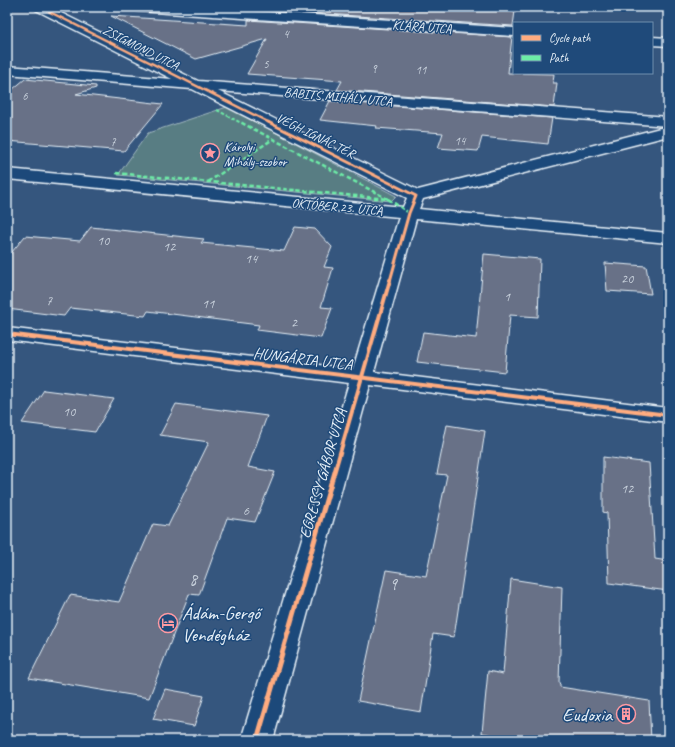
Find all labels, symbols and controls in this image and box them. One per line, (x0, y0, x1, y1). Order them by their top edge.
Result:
street label: KLÁRA UTCA (392, 17, 453, 37)
street label: ZSIGMOND UTCA (100, 22, 182, 74)
legend (513, 22, 653, 74)
house number: 4 (283, 26, 290, 42)
text: Cycle path (549, 30, 591, 46)
text: Path (549, 50, 569, 66)
house number: 5 (263, 56, 269, 72)
house number: 9 (371, 61, 378, 77)
house number: 11 (416, 62, 427, 78)
street label: BABITS MIHÁLY UTCA (283, 84, 393, 110)
house number: 6 (22, 88, 28, 104)
street label: VÉGH IGNÁC TÉR (274, 110, 359, 163)
house number: 14 (455, 133, 467, 149)
house number: 7 (110, 134, 116, 150)
place label: Károlyi Mihály-szobor (224, 139, 288, 170)
place icon: Károlyi Mihály-szobor (199, 142, 221, 164)
street label: OKTÓBER 23. UTCA (291, 195, 383, 219)
house number: 10 (97, 232, 111, 249)
house number: 12 (163, 238, 177, 255)
house number: 14 (245, 250, 259, 267)
house number: 20 (621, 270, 635, 287)
house number: 1 (504, 288, 511, 305)
house number: 7 (46, 292, 53, 309)
house number: 11 (202, 295, 215, 312)
house number: 2 (291, 314, 299, 331)
street label: HUNGÁRIA UTCA (252, 343, 354, 375)
house number: 10 (63, 403, 77, 420)
street label: EGRESSY GÁBOR UTCA (295, 405, 351, 540)
house number: 12 (621, 480, 635, 497)
house number: 6 (243, 502, 250, 519)
house number: 8 (189, 569, 199, 590)
house number: 9 (389, 574, 398, 595)
place label: Ádám-Gergő Vendégház (182, 601, 263, 647)
hotel icon: Ádám-Gergő Vendégház (157, 612, 179, 634)
place label: Eudoxia (562, 703, 614, 727)
building icon: Eudoxia (615, 703, 637, 725)

